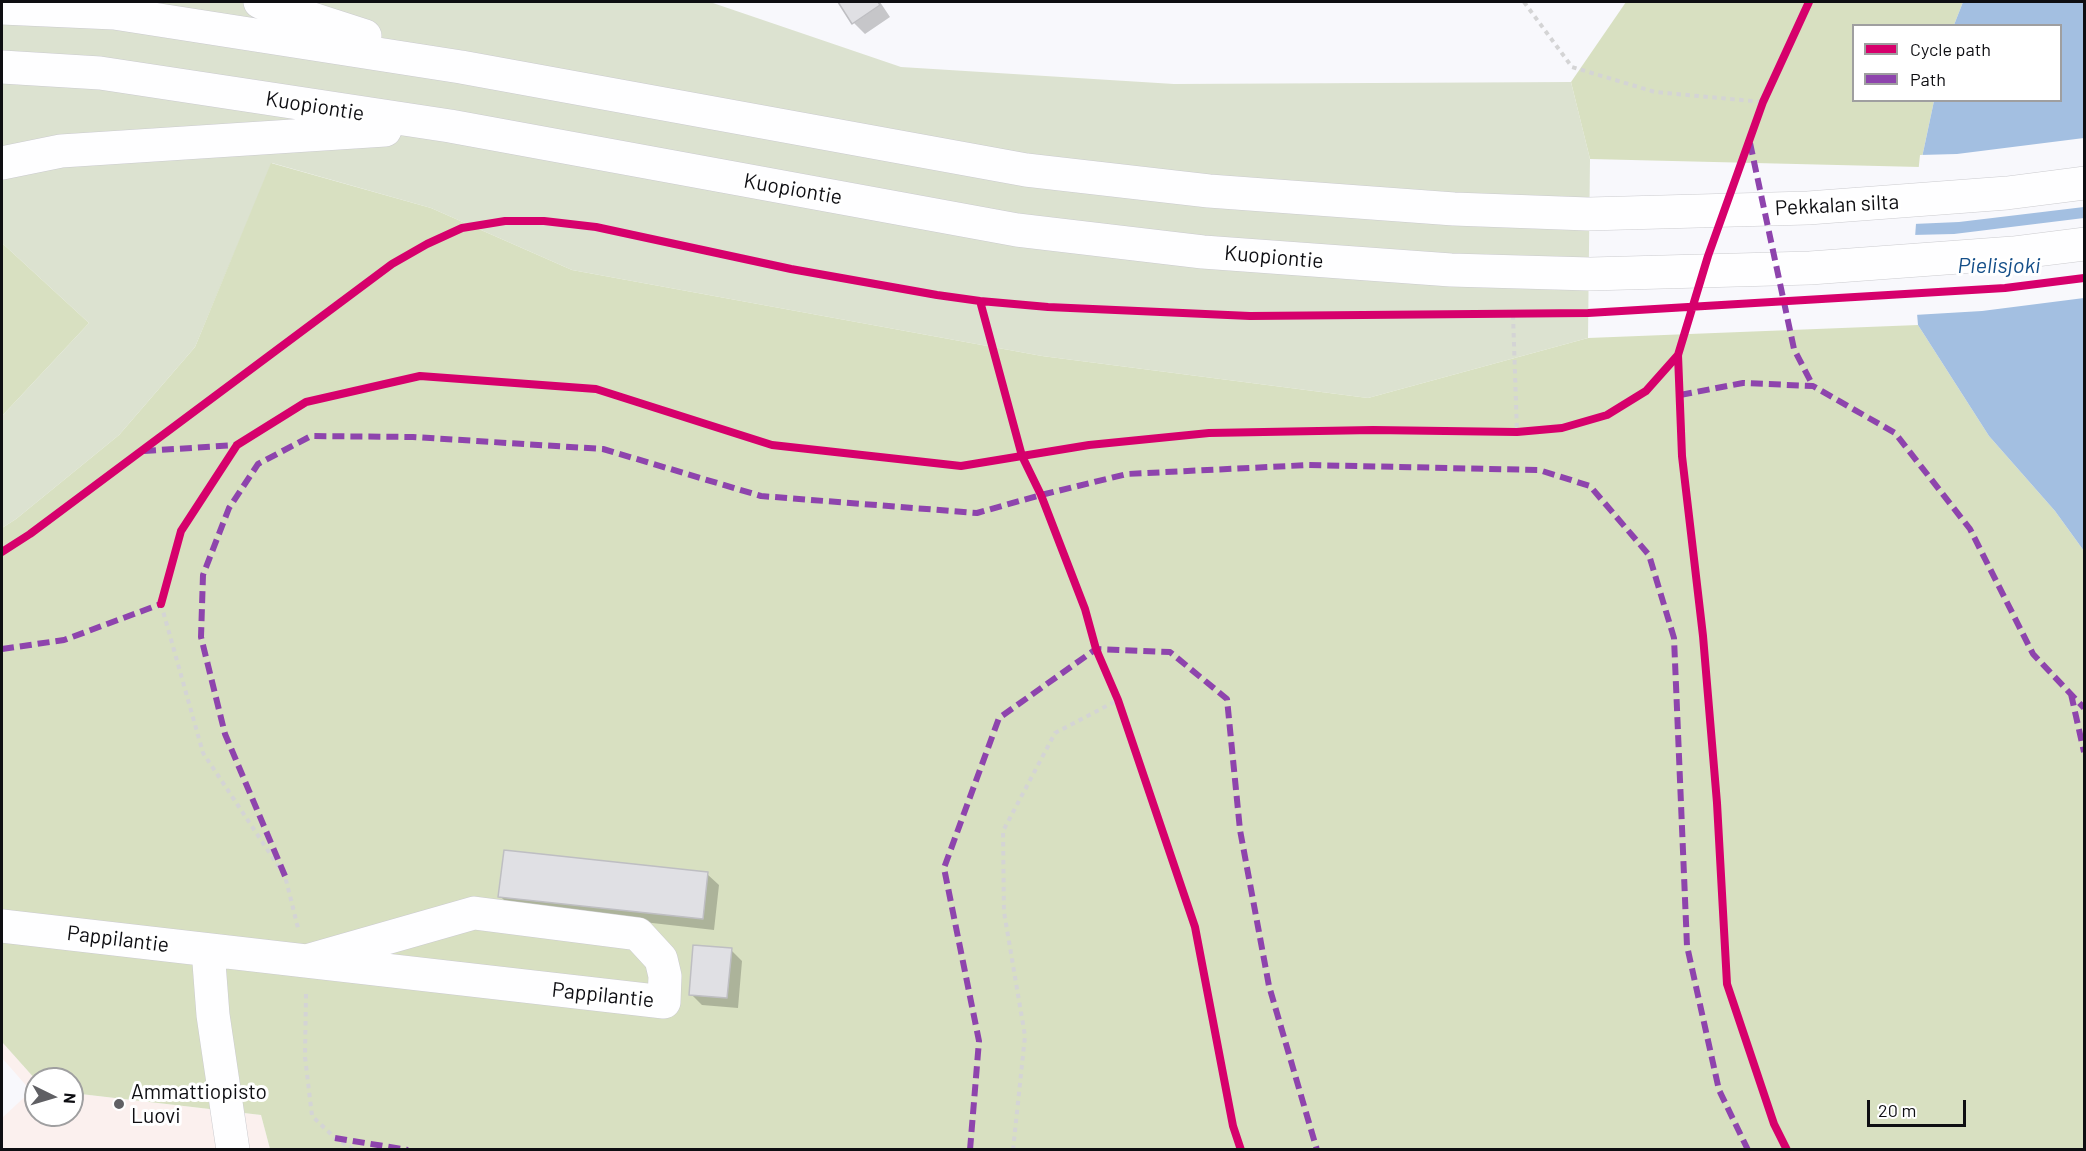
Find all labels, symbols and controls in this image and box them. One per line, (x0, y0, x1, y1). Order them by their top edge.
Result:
legend (1852, 24, 2062, 102)
text: Cycle path (1910, 38, 1991, 60)
text: Path (1910, 68, 1946, 90)
street label: Kuopiontie (264, 86, 366, 126)
street label: Kuopiontie (742, 168, 844, 210)
street label: Pekkalan silta (1774, 189, 1900, 221)
street label: Kuopiontie (1223, 240, 1325, 274)
water label: Pielisjoki (1957, 253, 2041, 279)
street label: Pappilantie (65, 920, 171, 958)
street label: Pappilantie (551, 977, 655, 1013)
north arrow (24, 1067, 84, 1127)
place label: Ammattiopisto Luovi (131, 1079, 267, 1129)
scale bar (1870, 1088, 1969, 1126)
text: N (61, 1092, 80, 1105)
marker: Ammattiopisto Luovi (112, 1097, 126, 1111)
text: 20 m (1878, 1099, 1916, 1121)

